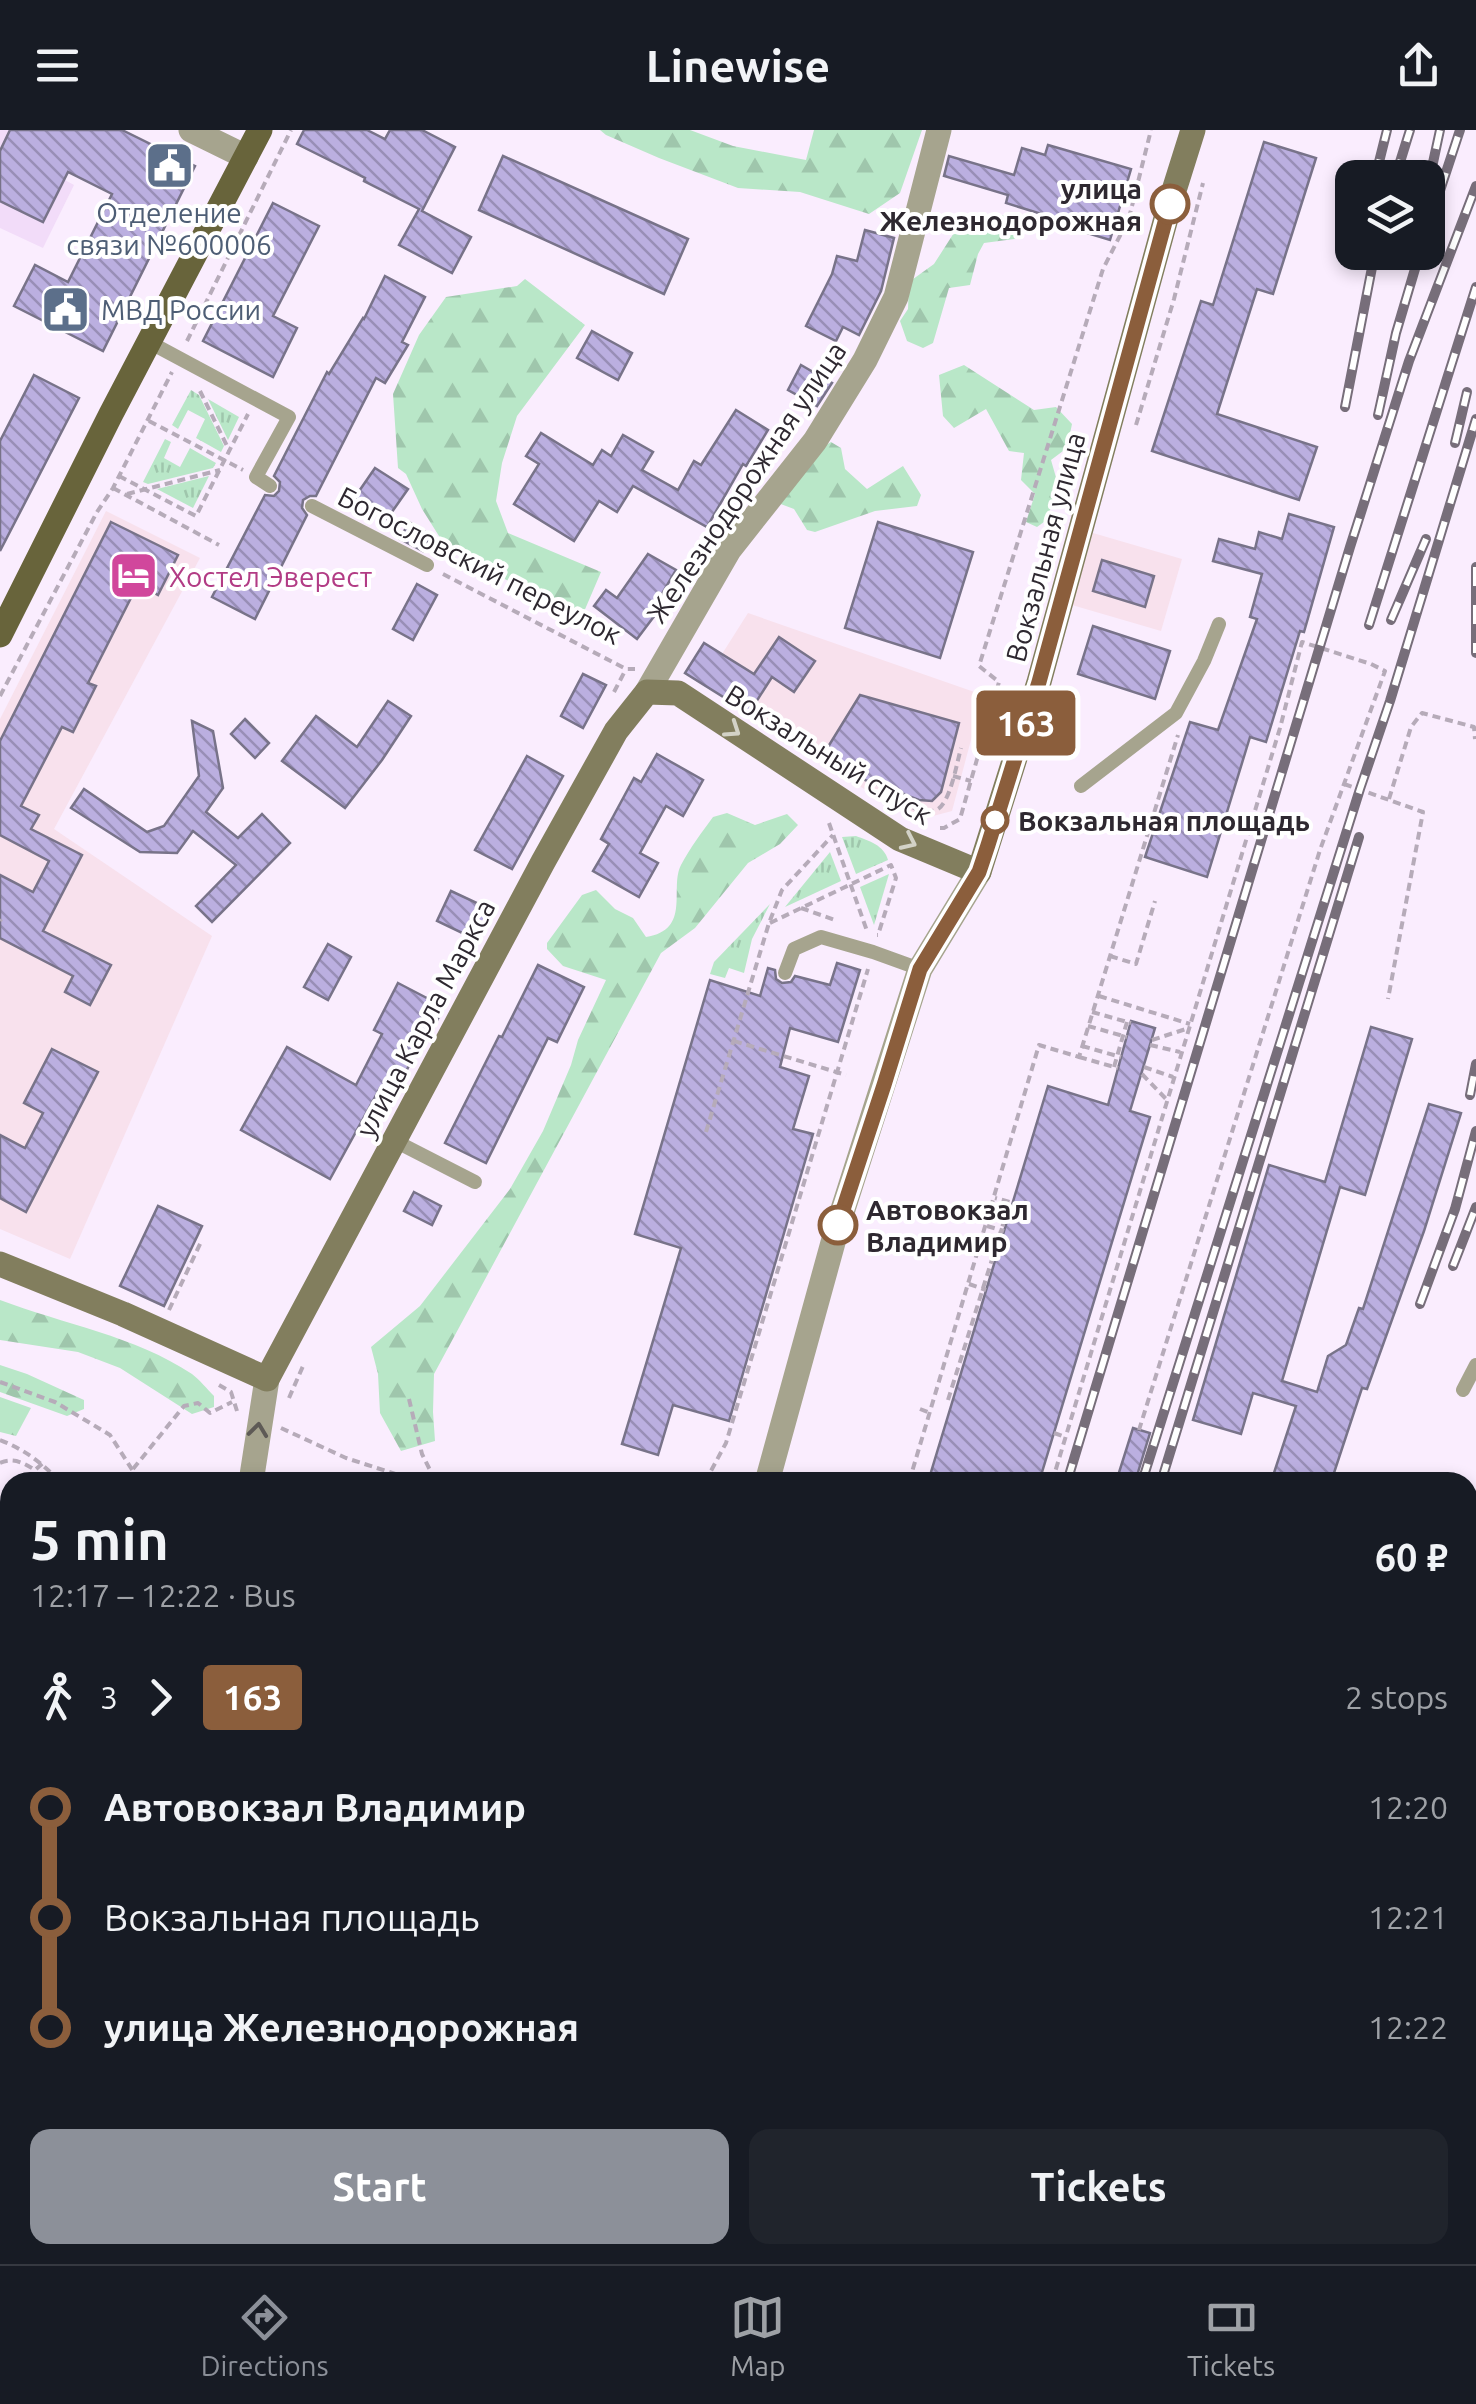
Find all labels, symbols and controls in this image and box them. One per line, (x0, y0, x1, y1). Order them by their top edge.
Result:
icon: menu (30, 38, 85, 93)
icon: share (1391, 38, 1446, 93)
text: Linewise (646, 40, 830, 91)
public building icon: Отделение связи №600006 (143, 139, 195, 191)
map controls (1335, 160, 1445, 270)
button: layers (1335, 160, 1445, 270)
place label: улица Железнодорожная (880, 173, 1142, 236)
marker: улица Железнодорожная (1151, 185, 1189, 223)
place label: Отделение связи №600006 (66, 197, 272, 260)
public building icon: МВД России (40, 283, 92, 335)
place label: МВД России (101, 294, 261, 325)
street label: Железнодорожная улица (640, 336, 852, 628)
street label: Вокзальная улица (999, 429, 1091, 665)
street label: Богословский переулок (333, 480, 627, 650)
hotel icon: Хостел Эверест (108, 550, 160, 602)
place label: Хостел Эверест (169, 561, 373, 592)
street label: Вокзальный спуск (720, 678, 938, 830)
line badge: 163 (968, 690, 1084, 756)
text: 163 (996, 703, 1056, 743)
one-way arrow (721, 718, 740, 736)
place label: Вокзальная площадь (1018, 805, 1310, 836)
marker: Вокзальная площадь (982, 807, 1008, 833)
one-way arrow (899, 830, 917, 850)
street label: улица Карла Маркса (349, 894, 501, 1142)
place label: Автовокзал Владимир (866, 1194, 1029, 1257)
marker: Автовокзал Владимир (819, 1206, 857, 1244)
one-way arrow (247, 1422, 268, 1438)
text: 5 min (30, 1509, 169, 1570)
text: 60 ₽ (1375, 1536, 1448, 1578)
text: 12:17 – 12:22 · Bus (30, 1577, 296, 1613)
icon: walk (30, 1670, 85, 1725)
icon: forward (133, 1670, 188, 1725)
text: 163 (223, 1677, 282, 1717)
text: 3 (100, 1679, 118, 1715)
text: 2 stops (1345, 1679, 1448, 1715)
text: Автовокзал Владимир (104, 1786, 526, 1828)
text: 12:20 (1368, 1789, 1448, 1825)
text: Вокзальная площадь (104, 1896, 479, 1938)
text: 12:21 (1368, 1899, 1448, 1935)
text: улица Железнодорожная (104, 2006, 579, 2048)
text: 12:22 (1368, 2009, 1448, 2045)
button: Start (30, 2129, 729, 2244)
button: Tickets (749, 2129, 1448, 2244)
tab: Directions (201, 2290, 329, 2381)
tab: Map (730, 2290, 785, 2381)
tab: Tickets (1187, 2290, 1275, 2381)

